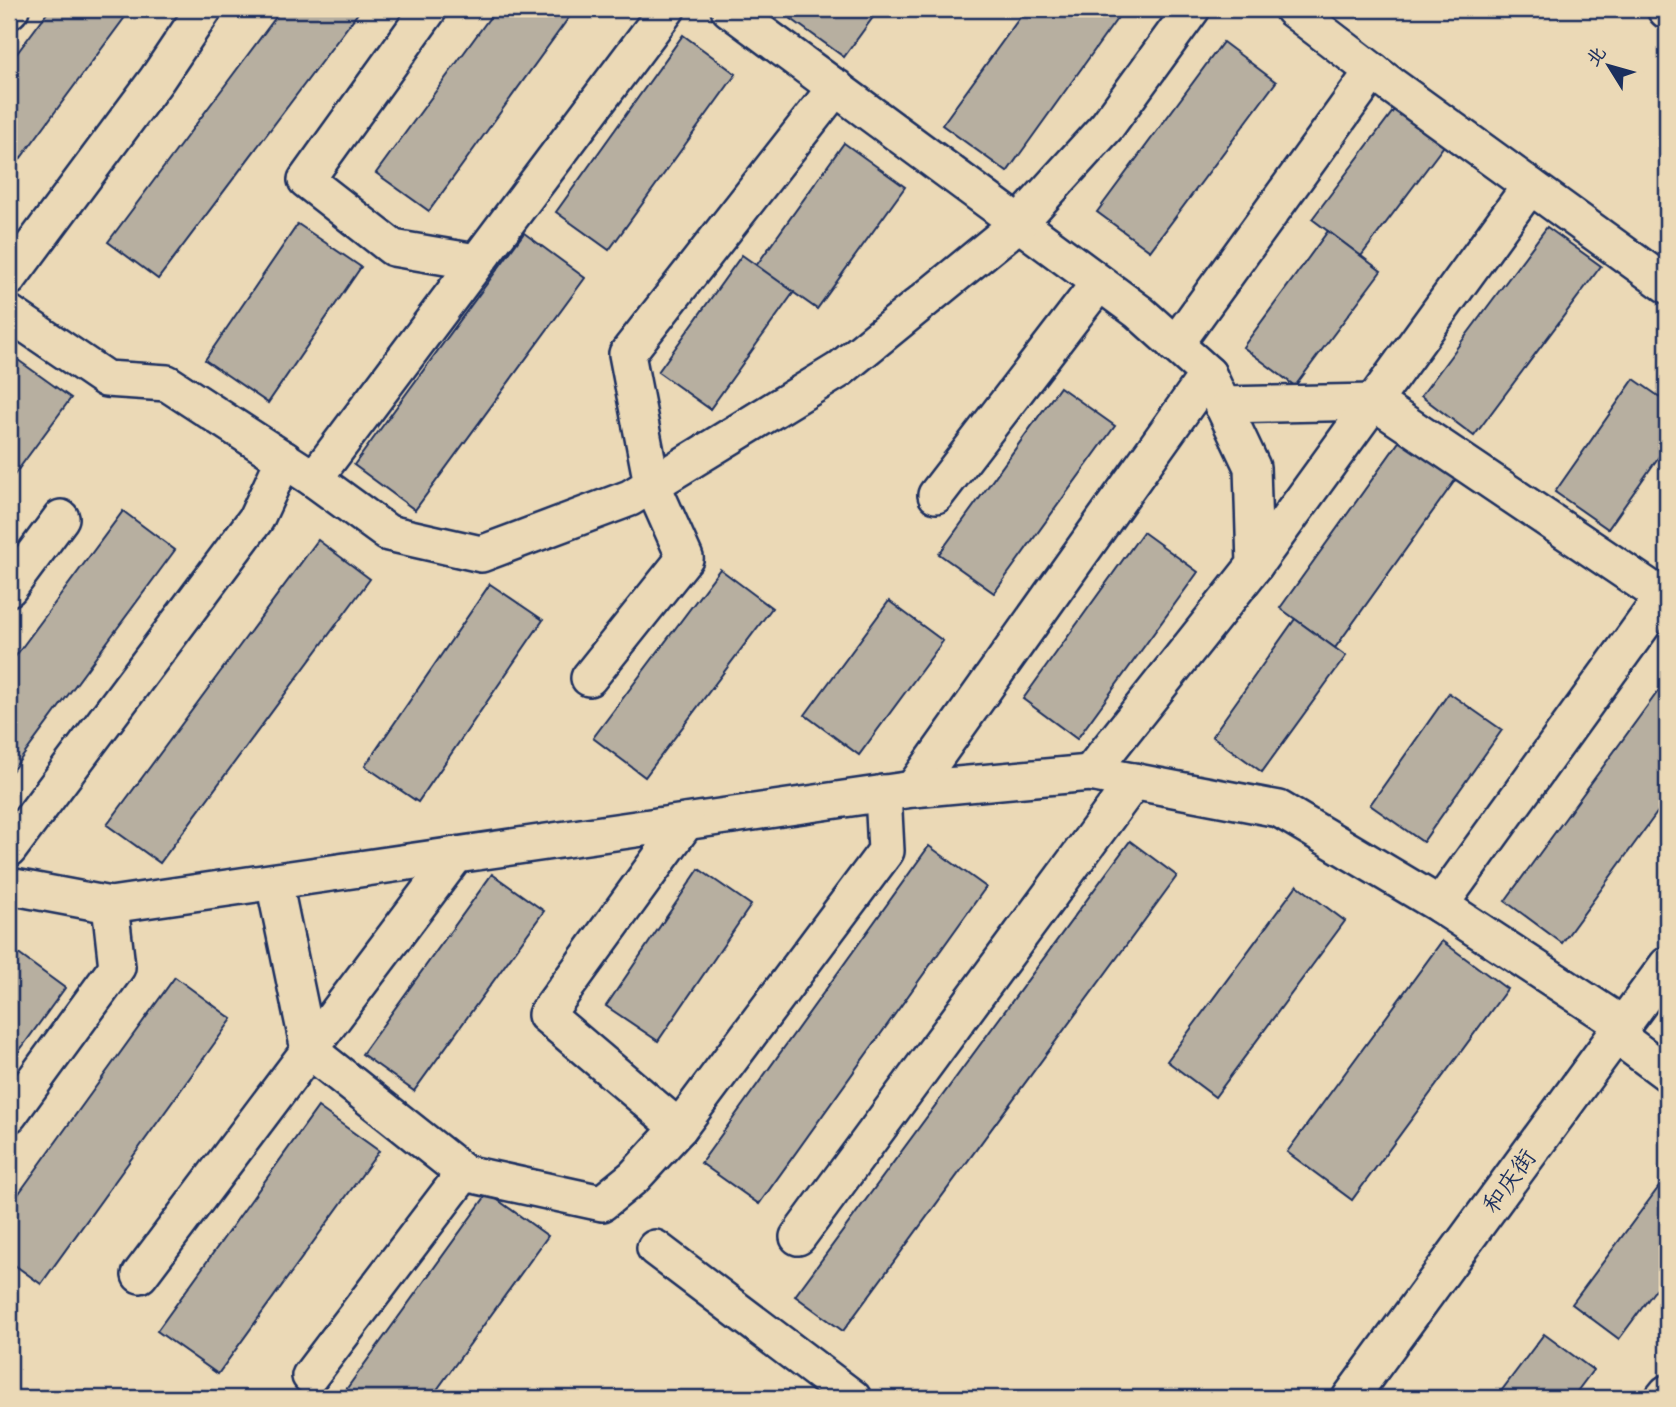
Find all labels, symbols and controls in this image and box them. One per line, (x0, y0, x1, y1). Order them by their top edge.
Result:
north arrow (1574, 32, 1644, 102)
text: 北 (1577, 39, 1615, 74)
street label: 和庆街 (1471, 1140, 1547, 1222)

